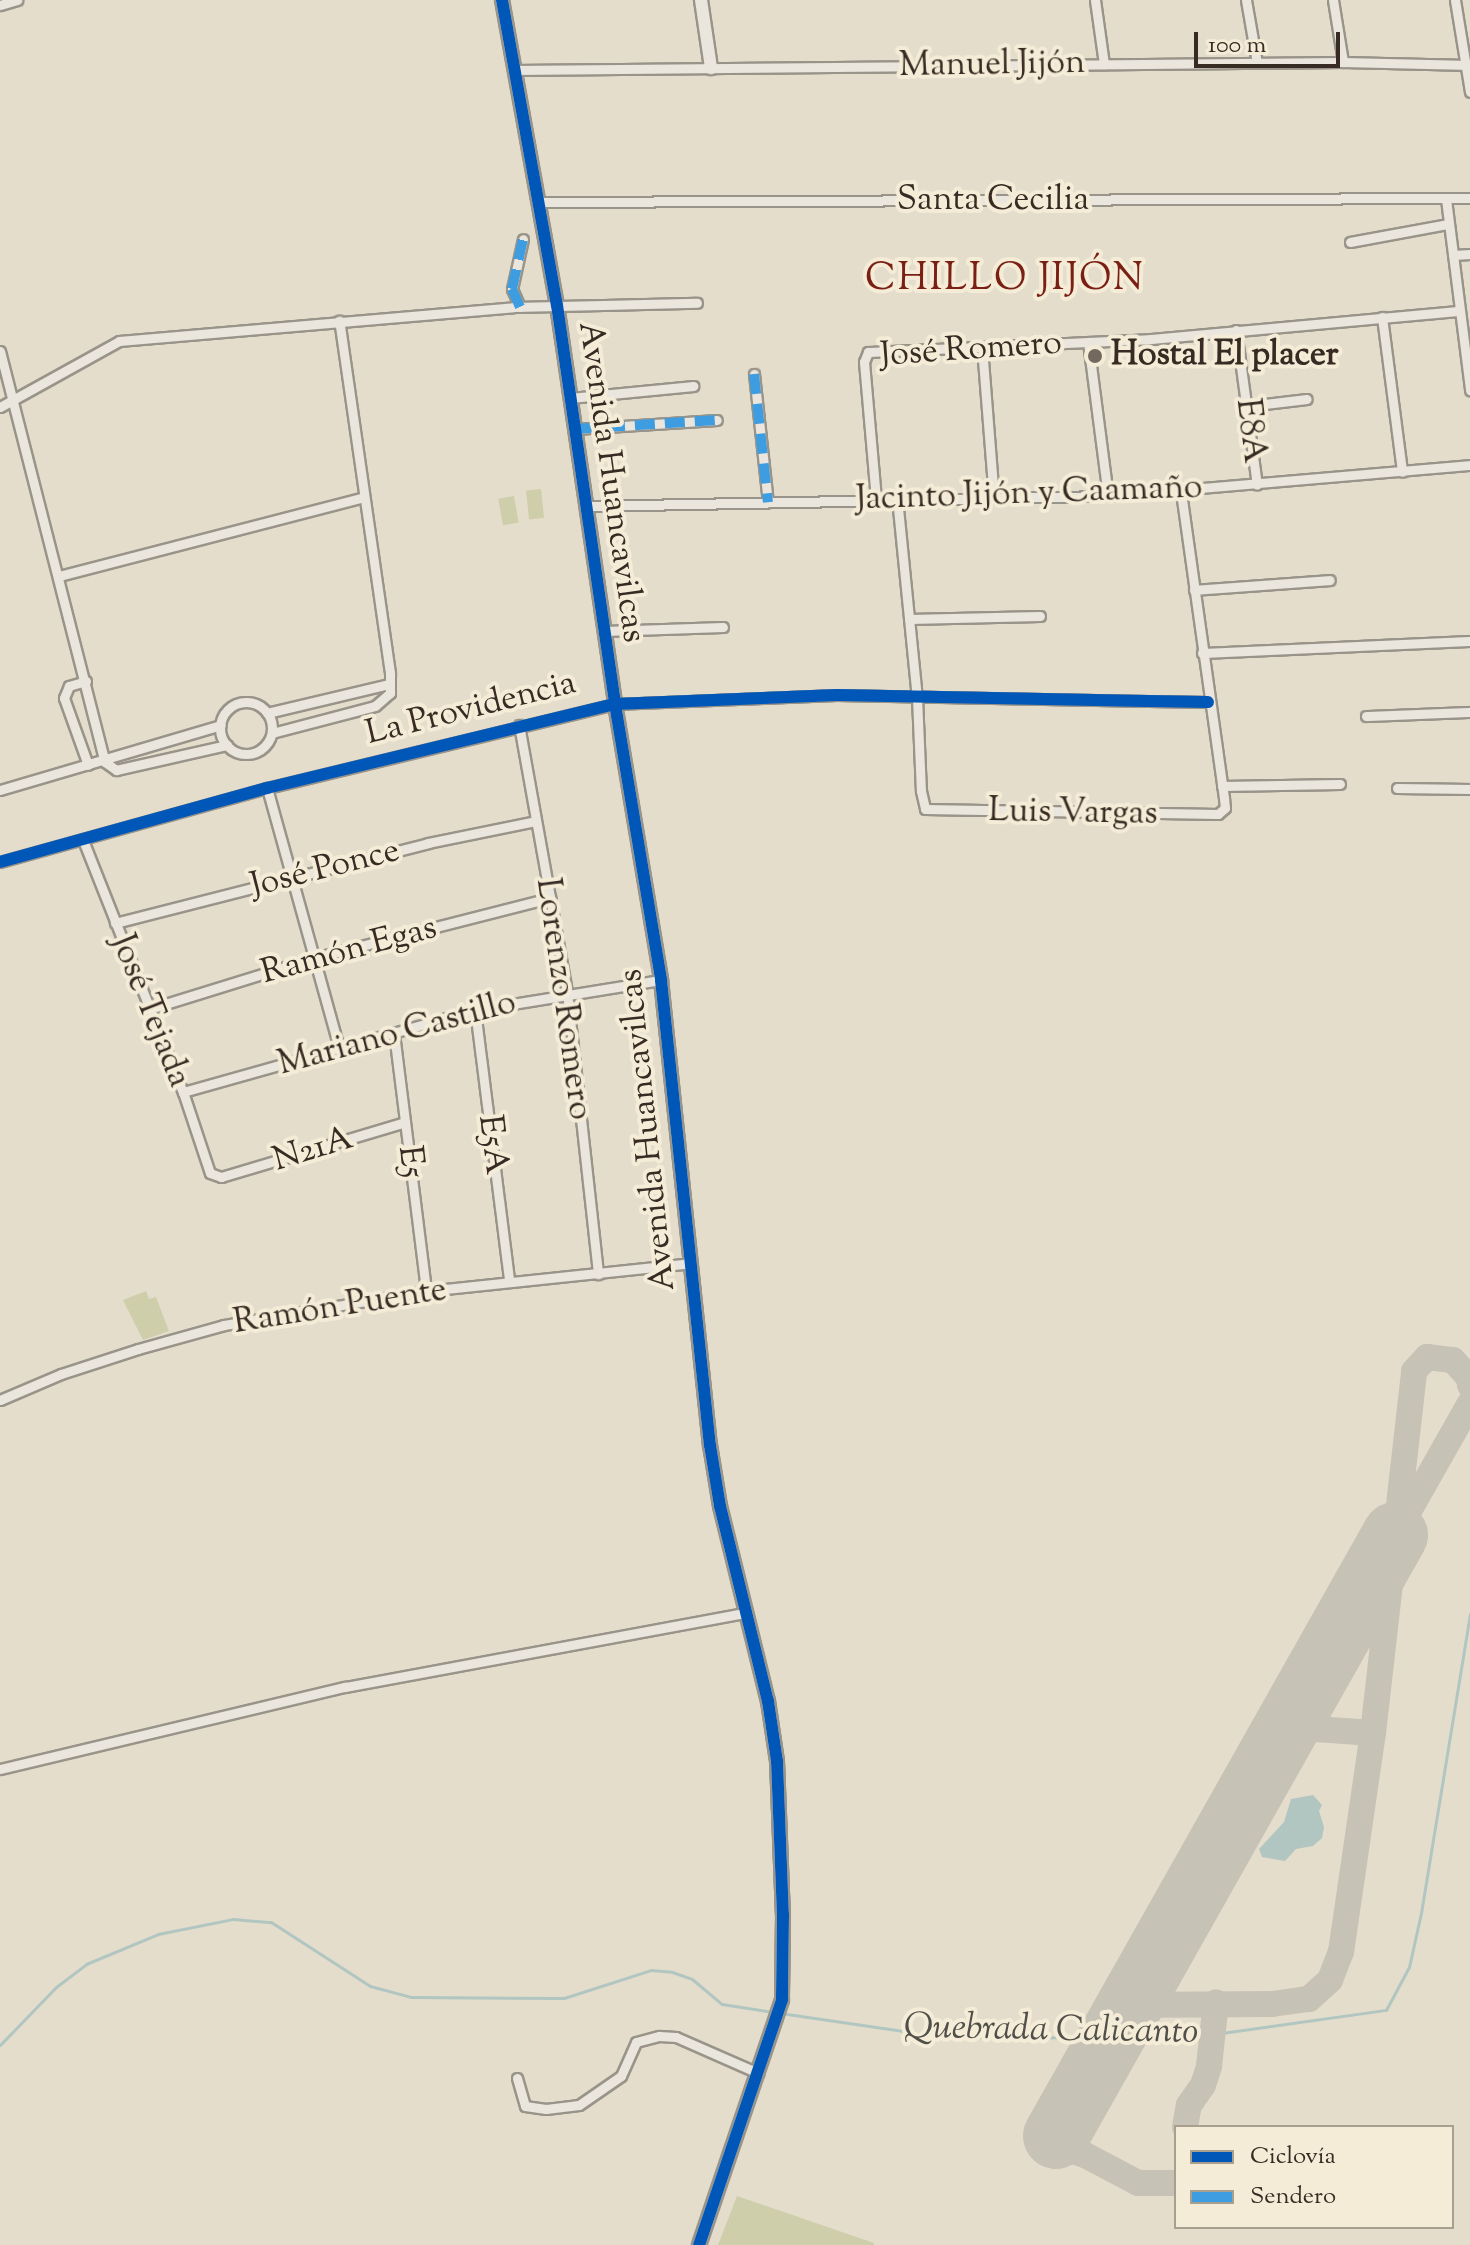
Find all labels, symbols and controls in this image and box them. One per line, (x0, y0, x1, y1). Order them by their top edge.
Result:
scale bar (1198, 16, 1344, 66)
text: 100 m (1208, 29, 1266, 63)
street label: Manuel Jijón (899, 43, 1085, 87)
street label: Santa Cecilia (897, 181, 1089, 221)
district label: CHILLO JIJÓN (865, 258, 1145, 304)
street label: Avenida Huancavilcas (568, 319, 654, 645)
street label: José Romero (879, 323, 1063, 377)
place label: Hostal El placer (1111, 336, 1338, 376)
marker: Hostal El placer (1086, 347, 1104, 365)
street label: E8A (1226, 396, 1274, 466)
street label: Jacinto Jijón y Caamaño (855, 468, 1203, 520)
street label: La Providencia (362, 663, 580, 755)
street label: Luis Vargas (988, 791, 1158, 835)
street label: José Ponce (246, 831, 404, 907)
street label: Lorenzo Romero (526, 876, 600, 1122)
street label: Ramón Egas (257, 908, 441, 994)
street label: José Tejada (101, 929, 199, 1093)
street label: Avenida Huancavilcas (611, 967, 685, 1293)
street label: Mariano Castillo (274, 983, 520, 1085)
street label: E5A (468, 1113, 516, 1177)
street label: N21A (268, 1119, 358, 1181)
street label: E5 (388, 1144, 432, 1180)
street label: Ramón Puente (231, 1270, 449, 1344)
water label: Quebrada Calicanto (903, 2007, 1199, 2055)
legend (1174, 2125, 1454, 2229)
text: Ciclovía (1250, 2140, 1336, 2174)
text: Sendero (1250, 2180, 1336, 2214)

